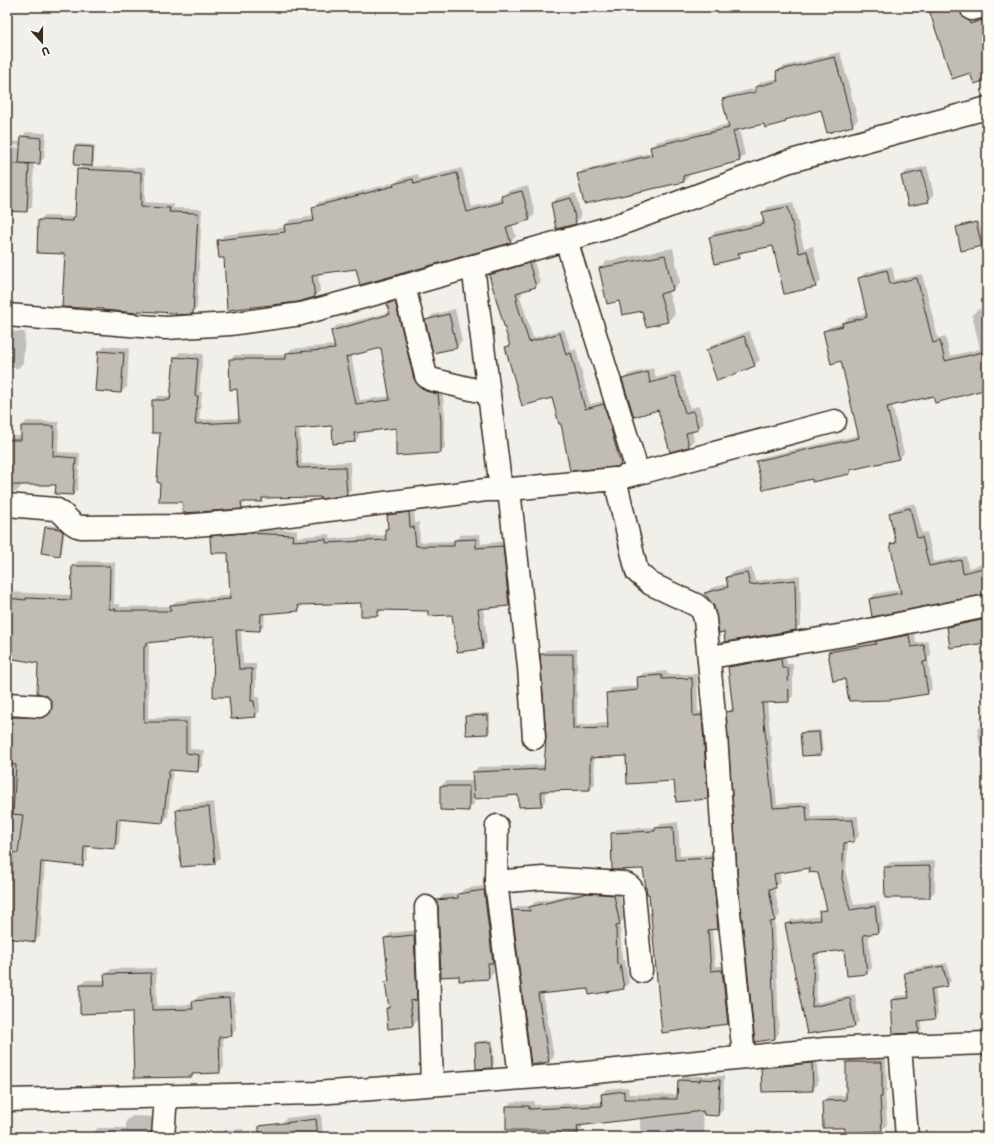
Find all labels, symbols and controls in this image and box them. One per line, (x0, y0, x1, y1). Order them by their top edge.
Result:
north arrow (22, 22, 62, 62)
text: U (39, 43, 52, 59)

